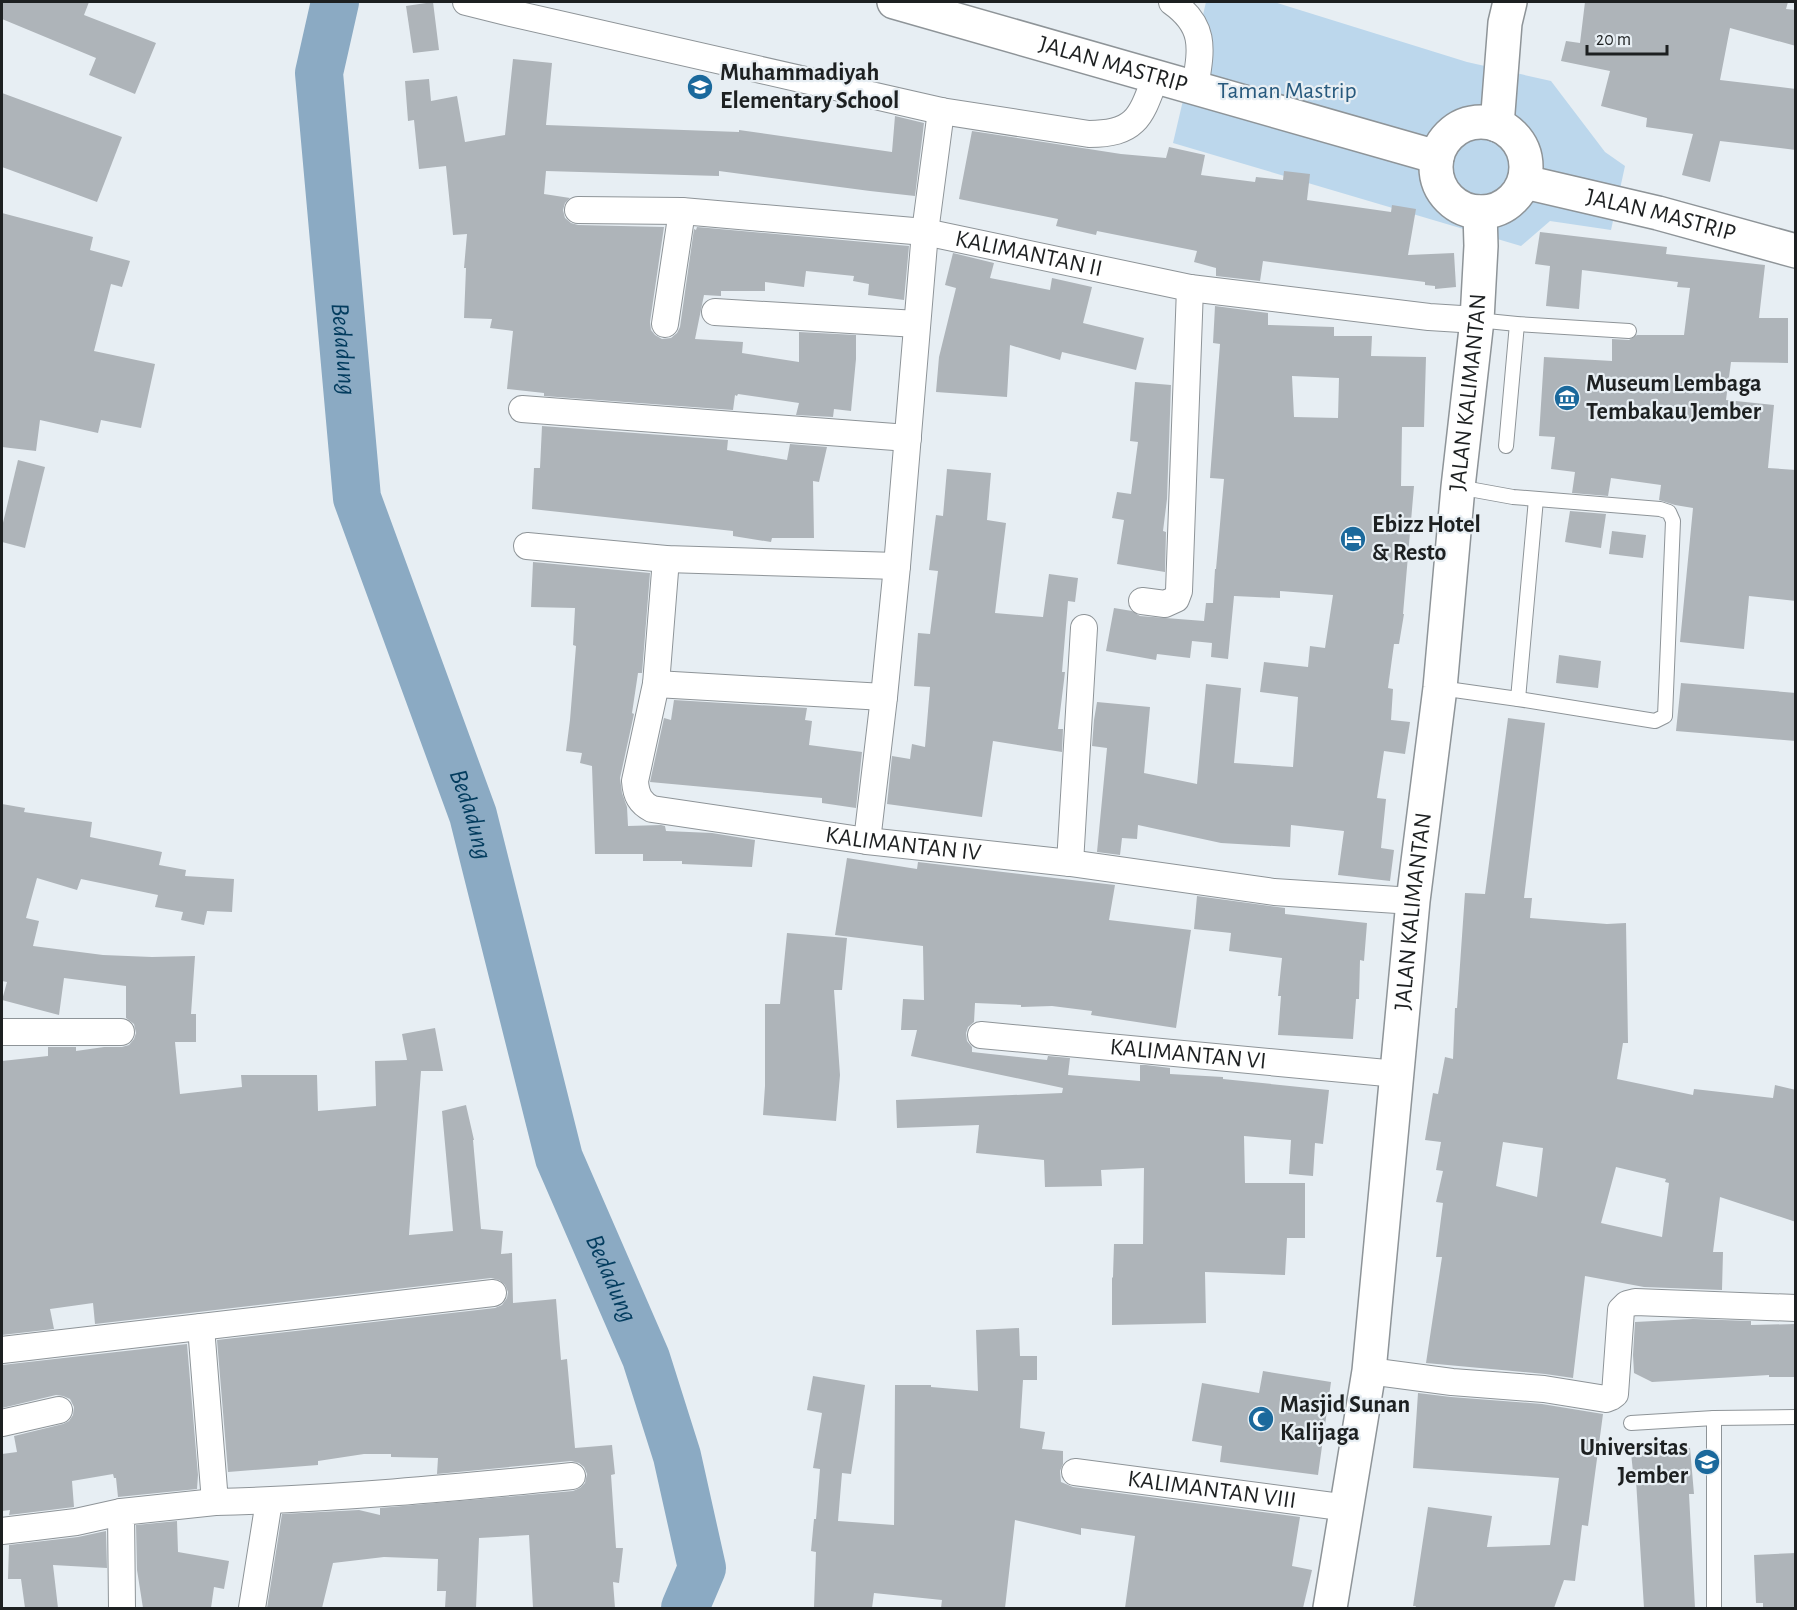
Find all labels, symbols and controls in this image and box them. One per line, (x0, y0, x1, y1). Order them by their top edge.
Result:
scale bar (1587, 18, 1666, 56)
text: 20 m (1596, 31, 1631, 49)
street label: JALAN MASTRIP (1036, 32, 1190, 97)
place label: Muhammadiyah Elementary School (720, 61, 899, 113)
school or university icon: Muhammadiyah Elementary School (685, 72, 715, 102)
park label: Taman Mastrip (1217, 79, 1357, 103)
street label: JALAN MASTRIP (1584, 185, 1738, 246)
street label: KALIMANTAN II (953, 227, 1105, 281)
street label: JALAN KALIMANTAN (1446, 293, 1490, 492)
water label: Bedadung (327, 302, 361, 397)
place label: Museum Lembaga Tembakau Jember (1586, 372, 1762, 424)
museum icon: Museum Lembaga Tembakau Jember (1552, 383, 1582, 413)
place label: Ebizz Hotel & Resto (1372, 513, 1481, 565)
hotel icon: Ebizz Hotel & Resto (1338, 524, 1368, 554)
water label: Bedadung (444, 766, 497, 862)
street label: JALAN KALIMANTAN (1391, 811, 1436, 1011)
street label: KALIMANTAN IV (824, 823, 983, 865)
street label: KALIMANTAN VI (1109, 1035, 1267, 1074)
water label: Bedadung (581, 1231, 642, 1326)
place label: Masjid Sunan Kalijaga (1280, 1393, 1410, 1445)
mosque icon: Masjid Sunan Kalijaga (1246, 1404, 1276, 1434)
place label: Universitas Jember (1580, 1436, 1689, 1488)
school or university icon: Universitas Jember (1692, 1447, 1722, 1477)
street label: KALIMANTAN VIII (1126, 1467, 1298, 1513)

